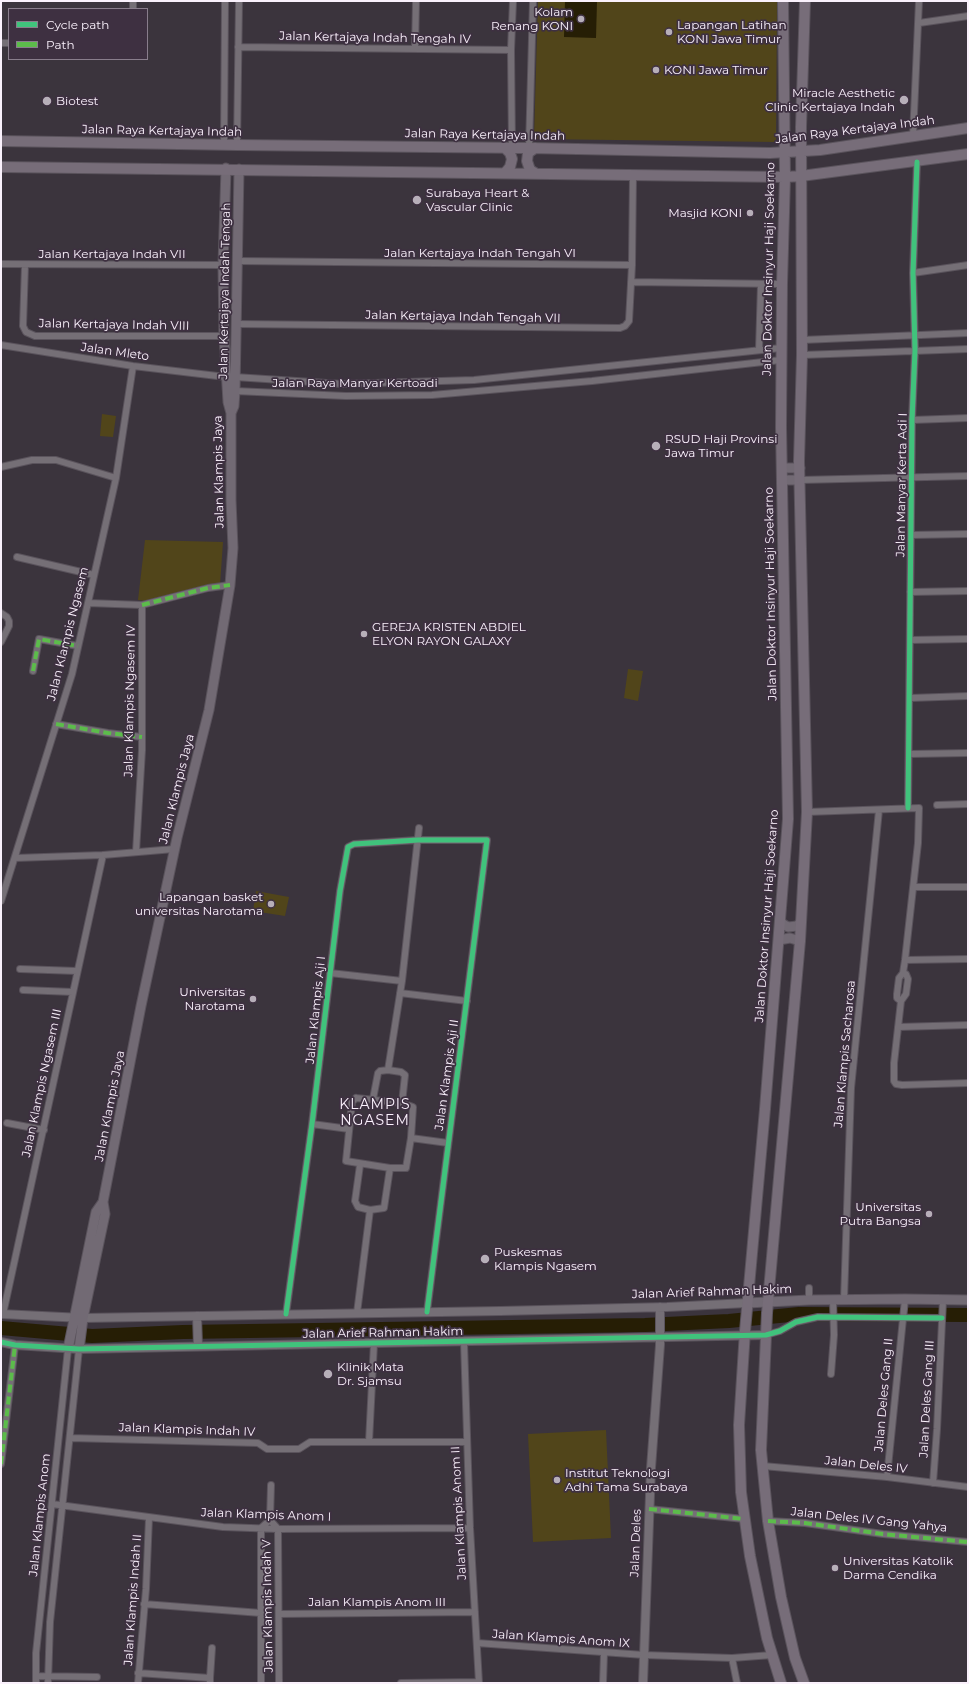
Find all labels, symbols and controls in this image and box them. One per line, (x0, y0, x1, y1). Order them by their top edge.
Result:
place label: Kolam Renang KONI (491, 5, 573, 33)
legend (8, 8, 148, 60)
marker: Kolam Renang KONI (576, 14, 586, 24)
text: Cycle path (46, 17, 109, 32)
place label: Lapangan Latihan KONI Jawa Timur (677, 18, 787, 46)
marker: Lapangan Latihan KONI Jawa Timur (664, 27, 674, 37)
street label: Jalan Kertajaya Indah Tengah IV (279, 29, 471, 47)
text: Path (46, 37, 75, 52)
place label: KONI Jawa Timur (664, 63, 768, 77)
marker: KONI Jawa Timur (651, 65, 661, 75)
place label: Miracle Aesthetic Clinic Kertajaya Indah (765, 86, 895, 114)
place label: Biotest (56, 94, 98, 108)
marker: Miracle Aesthetic Clinic Kertajaya Indah (898, 94, 910, 106)
marker: Biotest (41, 95, 53, 107)
street label: Jalan Raya Kertajaya Indah (774, 113, 936, 147)
street label: Jalan Raya Kertajaya Indah (82, 122, 242, 140)
street label: Jalan Raya Kertajaya Indah (405, 126, 565, 144)
street label: Jalan Doktor Insinyur Haji Soekarno (760, 162, 778, 376)
place label: Surabaya Heart & Vascular Clinic (426, 186, 529, 214)
marker: Surabaya Heart & Vascular Clinic (411, 194, 423, 206)
street label: Jalan Kertajaya Indah Tengah (216, 203, 234, 379)
place label: Masjid KONI (668, 206, 742, 220)
marker: Masjid KONI (745, 208, 755, 218)
street label: Jalan Kertajaya Indah Tengah VI (384, 246, 576, 260)
street label: Jalan Kertajaya Indah VII (38, 247, 186, 261)
street label: Jalan Kertajaya Indah Tengah VII (365, 308, 561, 326)
street label: Jalan Kertajaya Indah VIII (39, 316, 189, 334)
street label: Jalan Mleto (80, 340, 150, 364)
street label: Jalan Raya Manyar Kertoadi (272, 376, 438, 390)
street label: Jalan Manyar Kerta Adi I (894, 413, 910, 557)
street label: Jalan Klampis Jaya (211, 415, 227, 529)
place label: RSUD Haji Provinsi Jawa Timur (665, 432, 777, 460)
marker: RSUD Haji Provinsi Jawa Timur (650, 440, 662, 452)
street label: Jalan Doktor Insinyur Haji Soekarno (762, 487, 780, 701)
street label: Jalan Klampis Ngasem (44, 566, 92, 702)
place label: GEREJA KRISTEN ABDIEL ELYON RAYON GALAXY (372, 620, 526, 648)
street label: Jalan Klampis Ngasem IV (121, 625, 139, 777)
marker: GEREJA KRISTEN ABDIEL ELYON RAYON GALAXY (359, 629, 369, 639)
street label: Jalan Klampis Jaya (156, 733, 198, 845)
street label: Jalan Doktor Insinyur Haji Soekarno (752, 809, 782, 1023)
place label: Lapangan basket universitas Narotama (135, 890, 263, 918)
marker: Lapangan basket universitas Narotama (266, 899, 276, 909)
street label: Jalan Klampis Aji I (303, 955, 329, 1065)
street label: Jalan Klampis Sacharosa (831, 980, 859, 1128)
place label: Universitas Narotama (179, 985, 245, 1013)
marker: Universitas Narotama (248, 994, 258, 1004)
street label: Jalan Klampis Ngasem III (19, 1007, 65, 1159)
street label: Jalan Klampis Aji II (432, 1018, 462, 1132)
street label: Jalan Klampis Jaya (92, 1049, 128, 1163)
district label: KLAMPIS NGASEM (339, 1097, 411, 1130)
place label: Universitas Putra Bangsa (840, 1200, 921, 1228)
marker: Universitas Putra Bangsa (924, 1209, 934, 1219)
place label: Puskesmas Klampis Ngasem (494, 1245, 597, 1273)
marker: Puskesmas Klampis Ngasem (479, 1253, 491, 1265)
street label: Jalan Arief Rahman Hakim (632, 1282, 792, 1302)
street label: Jalan Arief Rahman Hakim (303, 1324, 463, 1342)
street label: Jalan Deles Gang II (872, 1337, 896, 1453)
street label: Jalan Deles Gang III (917, 1340, 937, 1458)
place label: Klinik Mata Dr. Sjamsu (337, 1360, 404, 1388)
marker: Klinik Mata Dr. Sjamsu (322, 1368, 334, 1380)
street label: Jalan Klampis Indah IV (118, 1420, 256, 1440)
street label: Jalan Klampis Anom II (448, 1446, 470, 1580)
street label: Jalan Klampis Anom (26, 1453, 54, 1577)
street label: Jalan Deles IV (824, 1453, 908, 1477)
place label: Institut Teknologi Adhi Tama Surabaya (565, 1466, 688, 1494)
marker: Institut Teknologi Adhi Tama Surabaya (552, 1475, 562, 1485)
street label: Jalan Deles IV Gang Yahya (790, 1505, 948, 1535)
street label: Jalan Klampis Anom I (201, 1506, 331, 1524)
street label: Jalan Deles (628, 1509, 644, 1577)
street label: Jalan Klampis Indah II (121, 1534, 145, 1666)
street label: Jalan Klampis Indah V (260, 1539, 276, 1673)
place label: Universitas Katolik Darma Cendika (843, 1554, 953, 1582)
marker: Universitas Katolik Darma Cendika (830, 1563, 840, 1573)
street label: Jalan Klampis Anom III (308, 1595, 446, 1609)
street label: Jalan Klampis Anom IX (492, 1627, 630, 1651)

